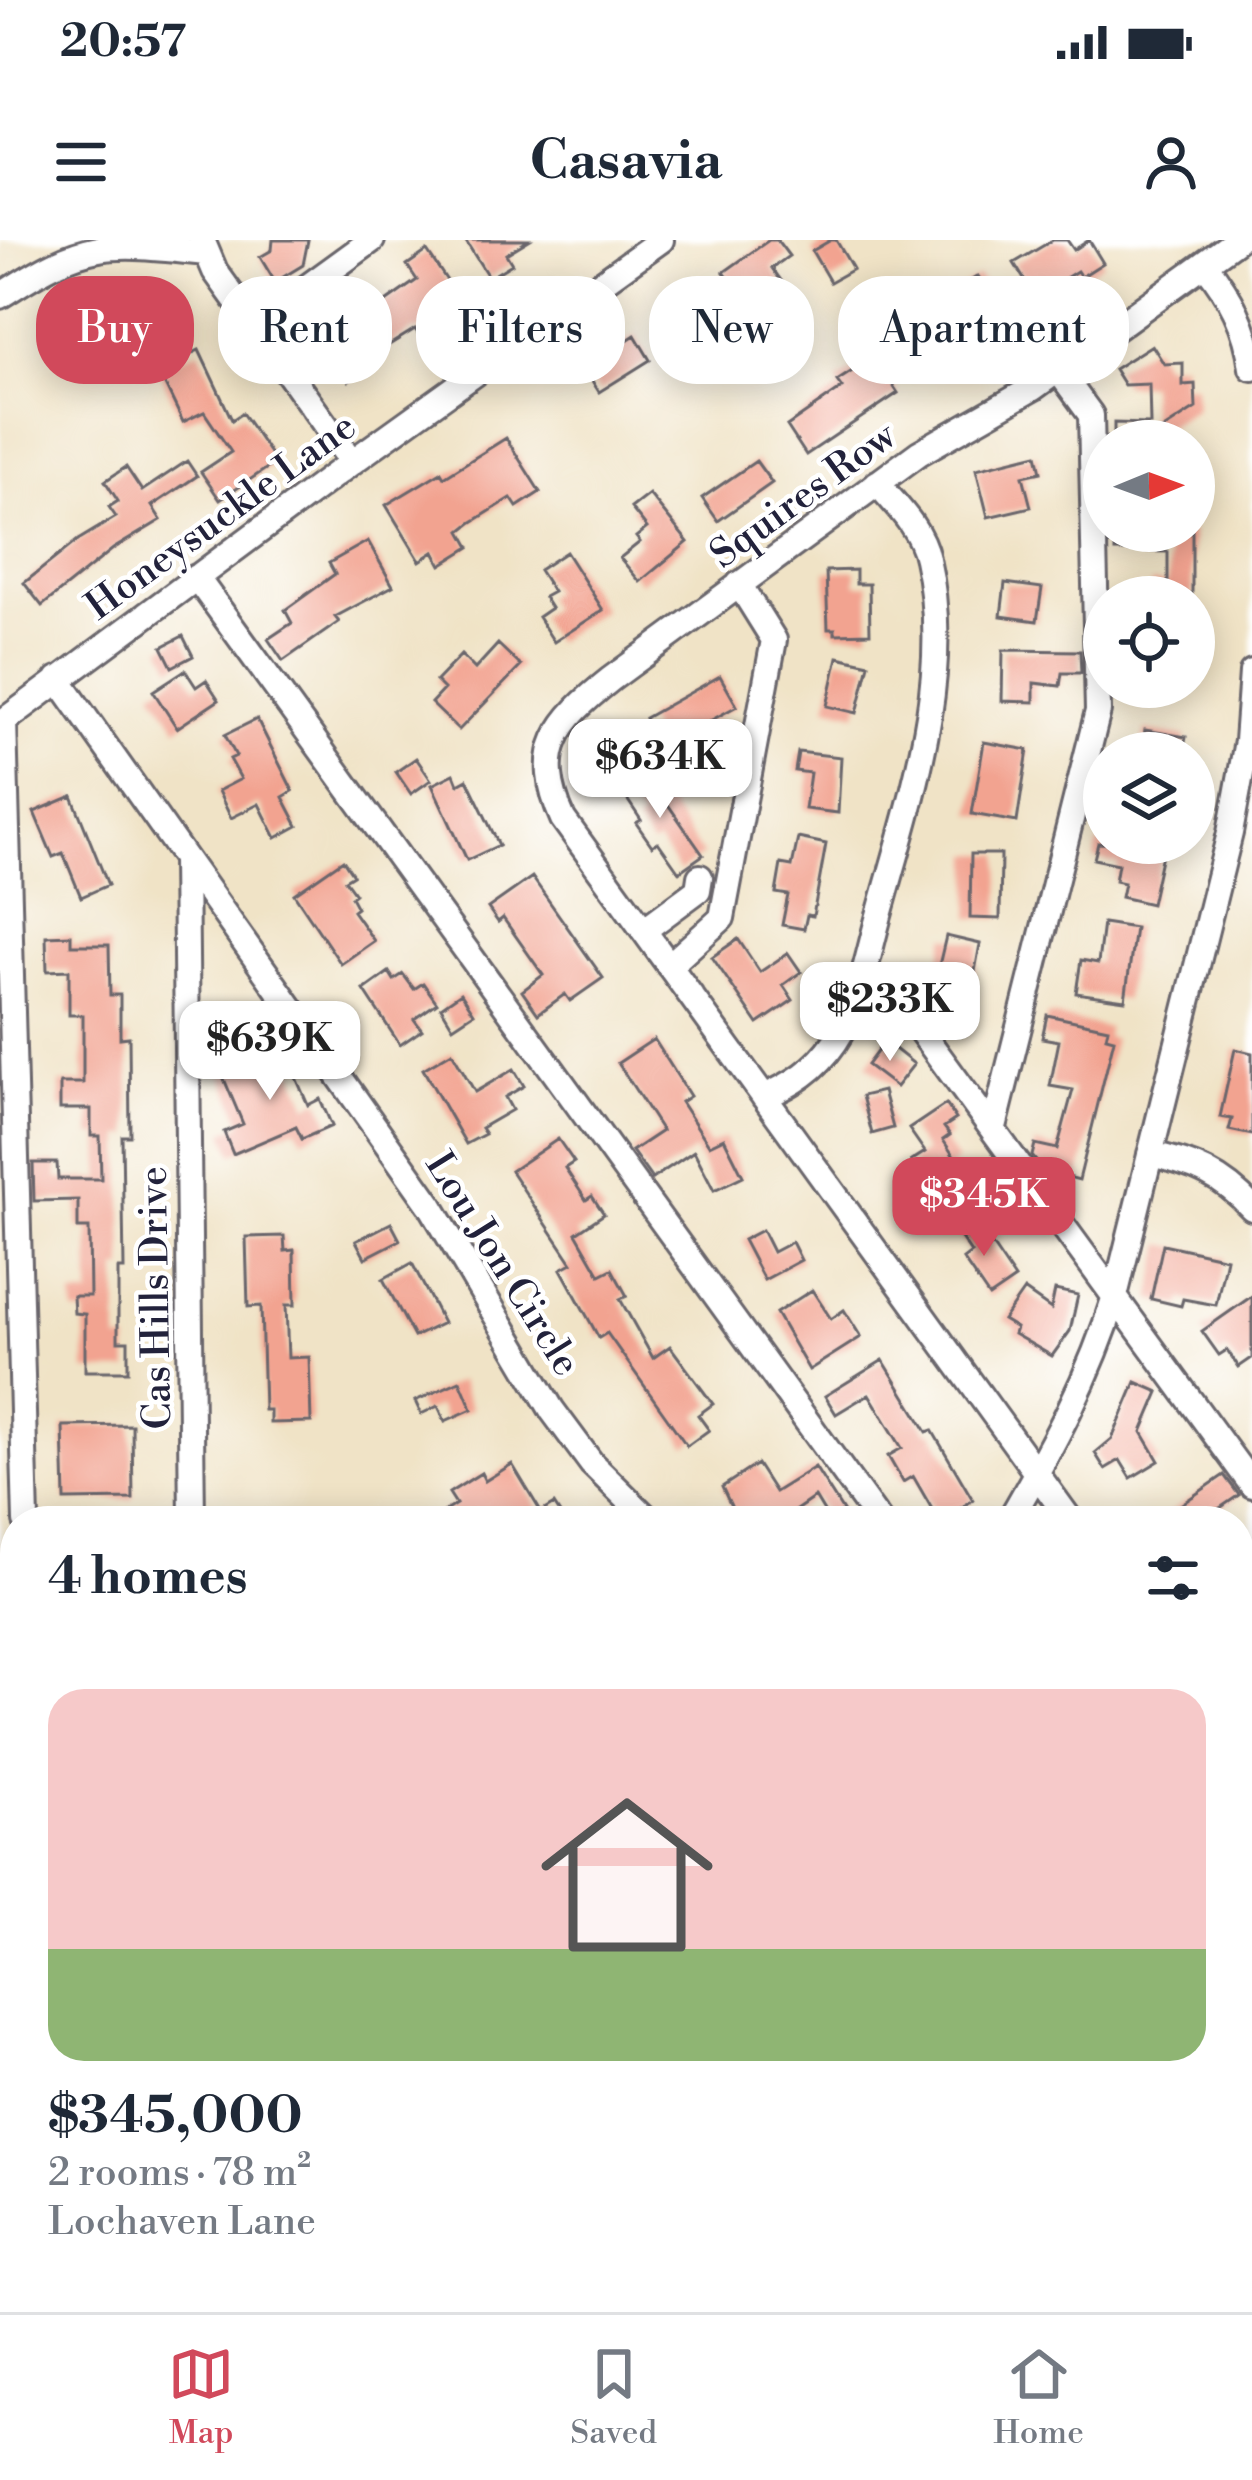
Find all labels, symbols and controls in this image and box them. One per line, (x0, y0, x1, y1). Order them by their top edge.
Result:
text: 20:57 (60, 14, 186, 71)
text: Casavia (530, 128, 722, 196)
icon: menu (48, 129, 114, 195)
icon: person (1138, 129, 1204, 195)
chip: Buy (36, 276, 194, 384)
chip: Rent (218, 276, 392, 384)
chip: Filters (416, 276, 625, 384)
chip: New (649, 276, 814, 384)
chip: Apartment (838, 276, 1129, 384)
street label: Honeysuckle Lane (77, 403, 366, 631)
street label: Squires Row (701, 412, 907, 580)
north arrow (1083, 420, 1215, 552)
map controls (1083, 420, 1215, 864)
button: locate (1083, 576, 1215, 708)
pin: $634K (576, 719, 744, 821)
button: layers (1083, 732, 1215, 864)
text: $634K (595, 733, 725, 782)
pin: $233K (806, 962, 974, 1064)
text: $233K (827, 976, 953, 1025)
pin: $639K (186, 1001, 354, 1103)
text: $639K (206, 1015, 334, 1064)
street label: Lou Jon Circle (414, 1143, 590, 1385)
pin: $345K (900, 1157, 1068, 1259)
street label: Cas Hills Drive (130, 1166, 183, 1430)
text: $345K (919, 1171, 1049, 1220)
icon: filters (1140, 1545, 1206, 1611)
text: 4 homes (48, 1546, 248, 1610)
icon: home (519, 1767, 735, 1983)
text: $345,000 (48, 2085, 303, 2149)
text: 2 rooms · 78 m² (48, 2149, 311, 2198)
text: Lochaven Lane (48, 2198, 316, 2247)
tab: Map (168, 2341, 234, 2454)
tab: Saved (570, 2341, 657, 2454)
tab: Home (993, 2341, 1084, 2454)

